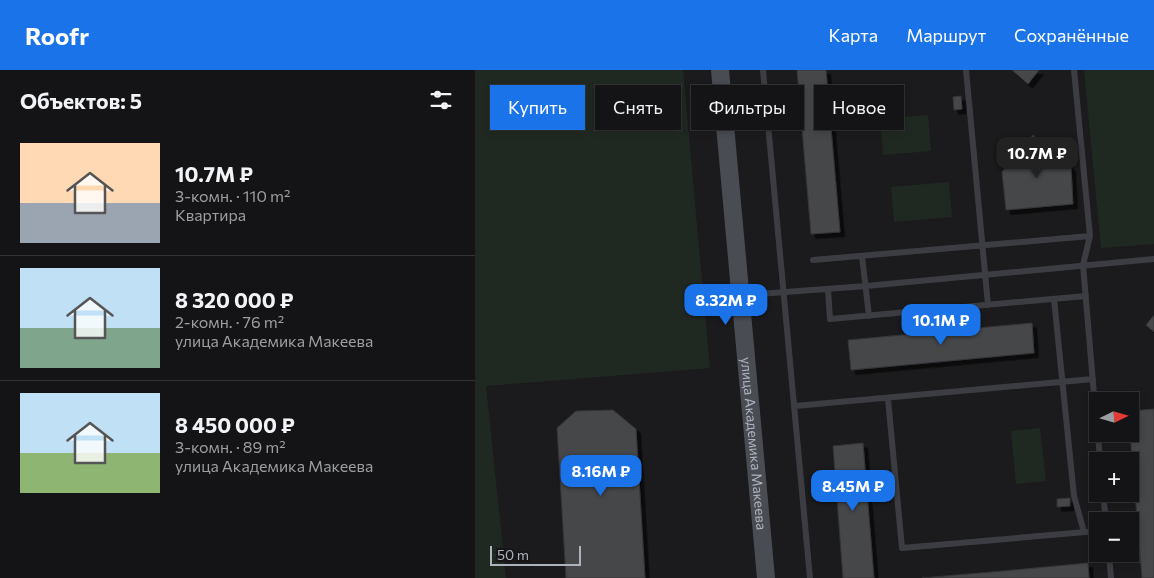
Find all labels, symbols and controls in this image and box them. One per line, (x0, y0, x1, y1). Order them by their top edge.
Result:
text: Roofr (25, 21, 89, 50)
text: Карта (829, 24, 878, 46)
text: Маршрут (906, 24, 986, 46)
text: Сохранённые (1014, 24, 1129, 46)
chip: Купить (490, 85, 585, 130)
chip: Снять (595, 85, 681, 130)
chip: Фильтры (691, 85, 804, 130)
chip: Новое (814, 85, 904, 130)
icon: filters (427, 86, 455, 114)
text: Объектов: 5 (20, 88, 142, 113)
pin: 10.7M ₽ (991, 136, 1083, 179)
text: 10.7M ₽ (1007, 143, 1067, 162)
text: 10.7M ₽ (175, 161, 253, 186)
icon: home (60, 163, 120, 223)
text: 3-комн. · 110 m² (175, 186, 290, 205)
text: Квартира (175, 205, 246, 224)
pin: 8.32M ₽ (680, 284, 772, 326)
text: 8 320 000 ₽ (175, 287, 294, 312)
icon: home (60, 288, 120, 348)
text: 8.32M ₽ (695, 290, 757, 309)
pin: 10.1M ₽ (895, 304, 987, 346)
text: 10.1M ₽ (913, 310, 969, 329)
text: 2-комн. · 76 m² (175, 312, 284, 331)
text: улица Академика Макеева (175, 331, 373, 350)
street label: улица Академика Макеева (738, 356, 771, 531)
north arrow (1089, 392, 1139, 442)
map controls (1089, 392, 1139, 562)
text: 8 450 000 ₽ (175, 412, 295, 437)
icon: home (60, 413, 120, 473)
text: 3-комн. · 89 m² (175, 437, 286, 456)
button: + (1089, 452, 1139, 502)
pin: 8.16M ₽ (555, 454, 647, 497)
text: улица Академика Макеева (175, 456, 373, 475)
text: 8.16M ₽ (572, 461, 630, 480)
pin: 8.45M ₽ (807, 470, 899, 512)
text: 8.45M ₽ (822, 476, 884, 495)
button: − (1089, 512, 1139, 562)
scale bar (490, 543, 581, 566)
text: 50 m (497, 546, 529, 563)

